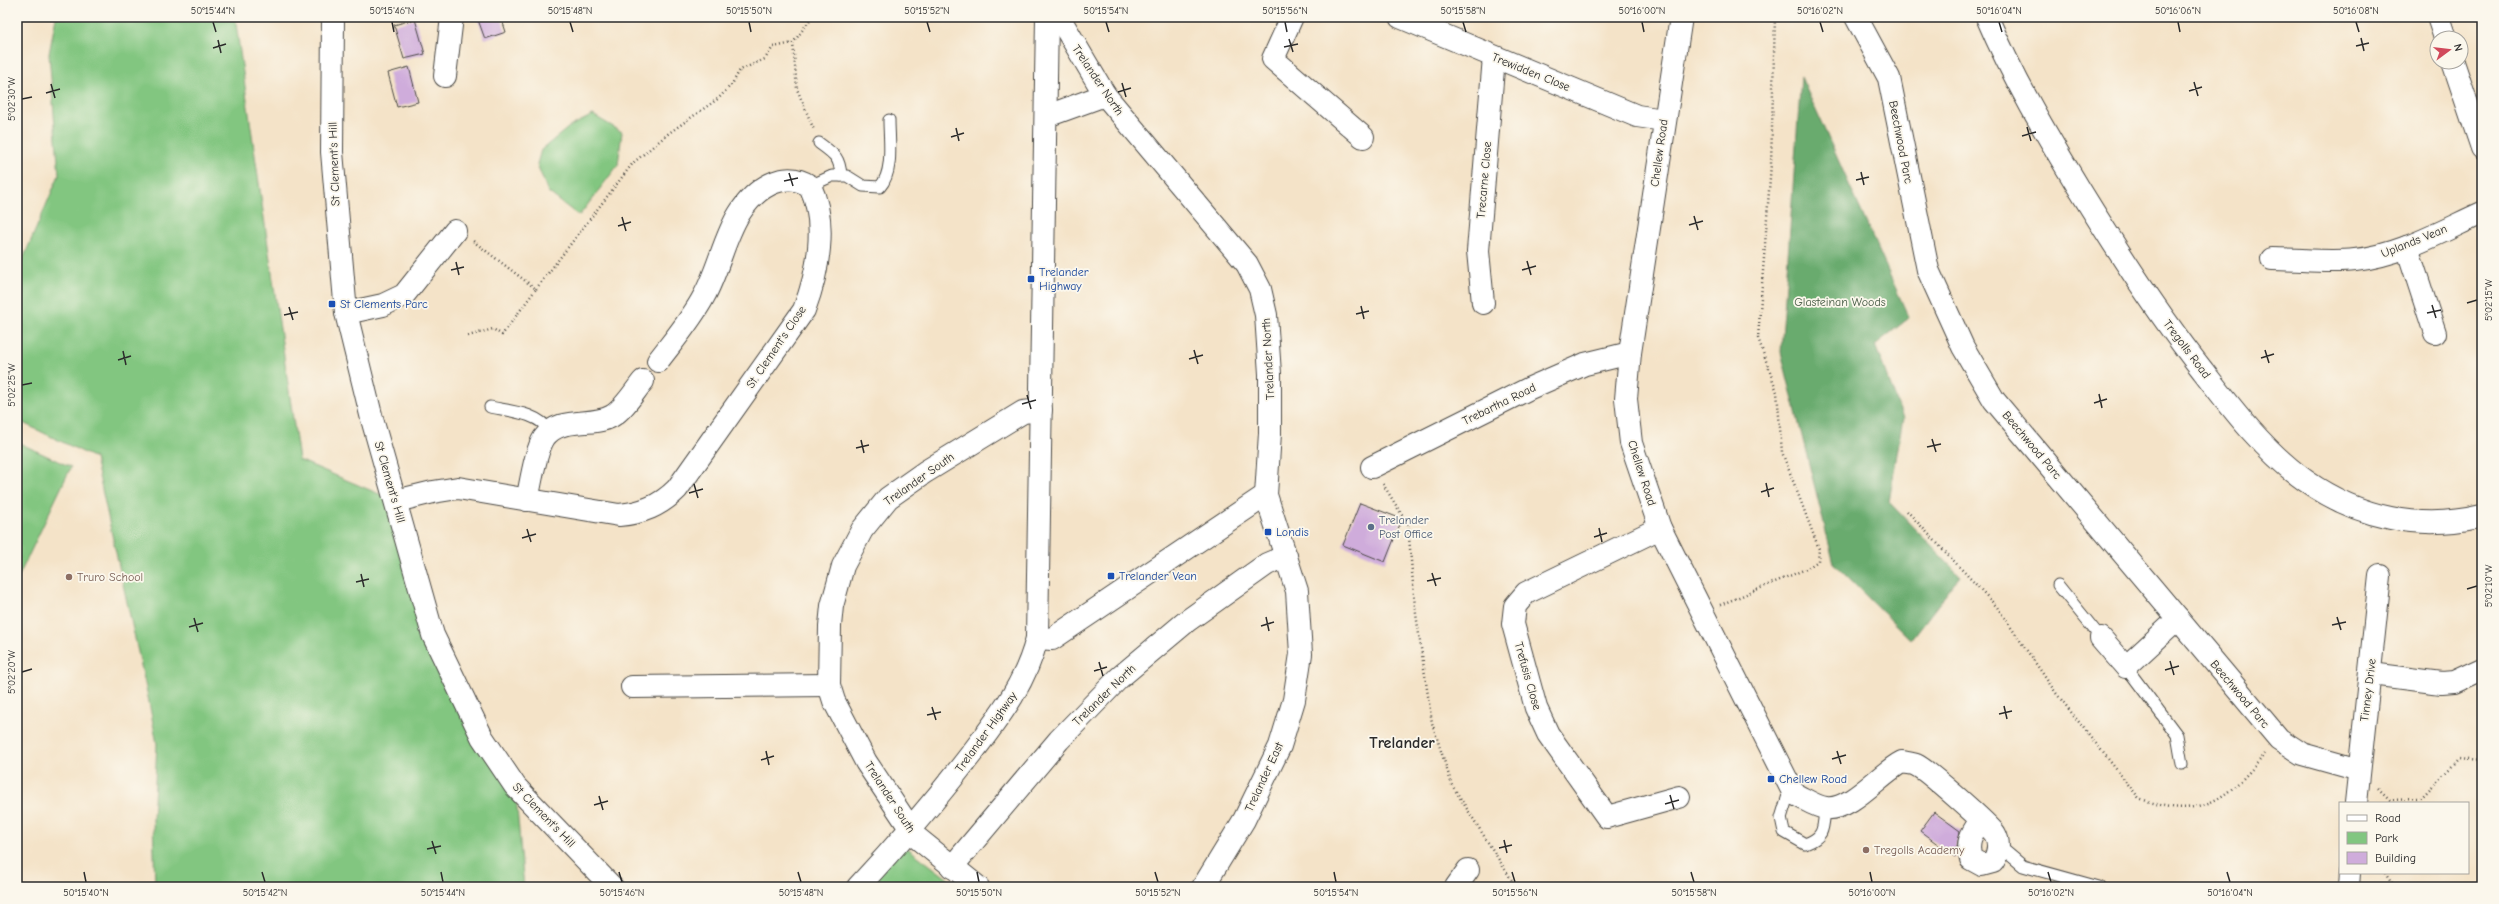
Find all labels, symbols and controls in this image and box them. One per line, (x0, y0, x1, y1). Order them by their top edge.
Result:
text: 50°15'44"N (191, 5, 235, 17)
text: 50°15'46"N (370, 5, 414, 17)
text: 50°15'48"N (548, 5, 592, 17)
text: 50°15'50"N (726, 5, 772, 17)
text: 50°15'52"N (904, 5, 950, 17)
text: 50°15'54"N (1084, 5, 1128, 17)
text: 50°15'56"N (1262, 5, 1308, 17)
text: 50°15'58"N (1440, 5, 1486, 17)
text: 50°16'00"N (1619, 5, 1665, 17)
text: 50°16'02"N (1797, 5, 1843, 17)
text: 50°16'04"N (1976, 5, 2022, 17)
text: 50°16'06"N (2155, 5, 2201, 17)
text: 50°16'08"N (2333, 5, 2379, 17)
north arrow (2429, 30, 2469, 70)
street label: Trelander North (1069, 42, 1127, 118)
text: N (2451, 42, 2465, 53)
street label: Trewidden Close (1490, 50, 1572, 94)
text: 5°02'30"W (6, 77, 18, 121)
street label: Beechwood Parc (1886, 99, 1916, 185)
street label: Chellew Road (1647, 118, 1671, 188)
street label: St Clement's Hill (326, 122, 342, 206)
street label: Trecarne Close (1474, 141, 1494, 219)
street label: Uplands Vean (2379, 221, 2449, 261)
place label: Trelander Highway (1039, 265, 1089, 293)
marker: Trelander Highway (1026, 274, 1036, 284)
text: 5°02'15"W (2483, 279, 2495, 321)
park label: Glasteinan Woods (1794, 295, 1886, 309)
place label: St Clements Parc (340, 297, 428, 311)
marker: St Clements Parc (327, 299, 337, 309)
street label: St. Clement's Close (743, 303, 809, 391)
street label: Tregolls Road (2160, 317, 2214, 381)
street label: Trelander North (1259, 318, 1277, 400)
text: 5°02'25"W (6, 363, 18, 407)
street label: Trebartha Road (1460, 380, 1538, 428)
street label: Beechwood Parc (2000, 408, 2065, 482)
street label: Chellew Road (1625, 438, 1659, 508)
street label: St Clement's Hill (372, 440, 408, 524)
street label: Trelander South (881, 450, 957, 508)
place label: Trelander Post Office (1379, 513, 1433, 541)
marker: Trelander Post Office (1366, 522, 1376, 532)
place label: Londis (1276, 525, 1309, 539)
marker: Londis (1263, 527, 1273, 537)
text: 5°02'10"W (2483, 564, 2495, 607)
place label: Trelander Vean (1119, 569, 1197, 583)
place label: Truro School (77, 570, 143, 584)
marker: Trelander Vean (1106, 571, 1116, 581)
marker: Truro School (64, 572, 74, 582)
street label: Trefusis Close (1512, 640, 1544, 712)
text: 5°02'20"W (6, 650, 18, 694)
street label: Beechwood Parc (2208, 657, 2273, 731)
street label: Tinney Drive (2357, 658, 2379, 722)
street label: Trelander North (1070, 661, 1138, 729)
street label: Trelander Highway (952, 688, 1020, 775)
district label: Trelander (1369, 734, 1435, 752)
street label: Trelander East (1242, 739, 1286, 814)
street label: Trelander South (862, 759, 918, 835)
place label: Chellew Road (1779, 772, 1847, 786)
marker: Chellew Road (1766, 774, 1776, 784)
street label: St Clement's Hill (510, 780, 578, 850)
legend (2339, 802, 2469, 874)
text: Road (2375, 811, 2401, 825)
text: Park (2375, 831, 2398, 845)
place label: Tregolls Academy (1874, 843, 1965, 857)
marker: Tregolls Academy (1861, 845, 1871, 855)
text: Building (2375, 851, 2416, 865)
text: 50°15'40"N (63, 887, 109, 899)
text: 50°15'42"N (243, 887, 287, 899)
text: 50°15'44"N (421, 887, 465, 899)
text: 50°15'46"N (600, 887, 644, 899)
text: 50°15'48"N (779, 887, 823, 899)
text: 50°15'50"N (956, 887, 1002, 899)
text: 50°15'52"N (1135, 887, 1181, 899)
text: 50°15'54"N (1314, 887, 1358, 899)
text: 50°15'56"N (1492, 887, 1538, 899)
text: 50°15'58"N (1671, 887, 1717, 899)
text: 50°16'00"N (1849, 887, 1895, 899)
text: 50°16'02"N (2028, 887, 2074, 899)
text: 50°16'04"N (2207, 887, 2253, 899)

